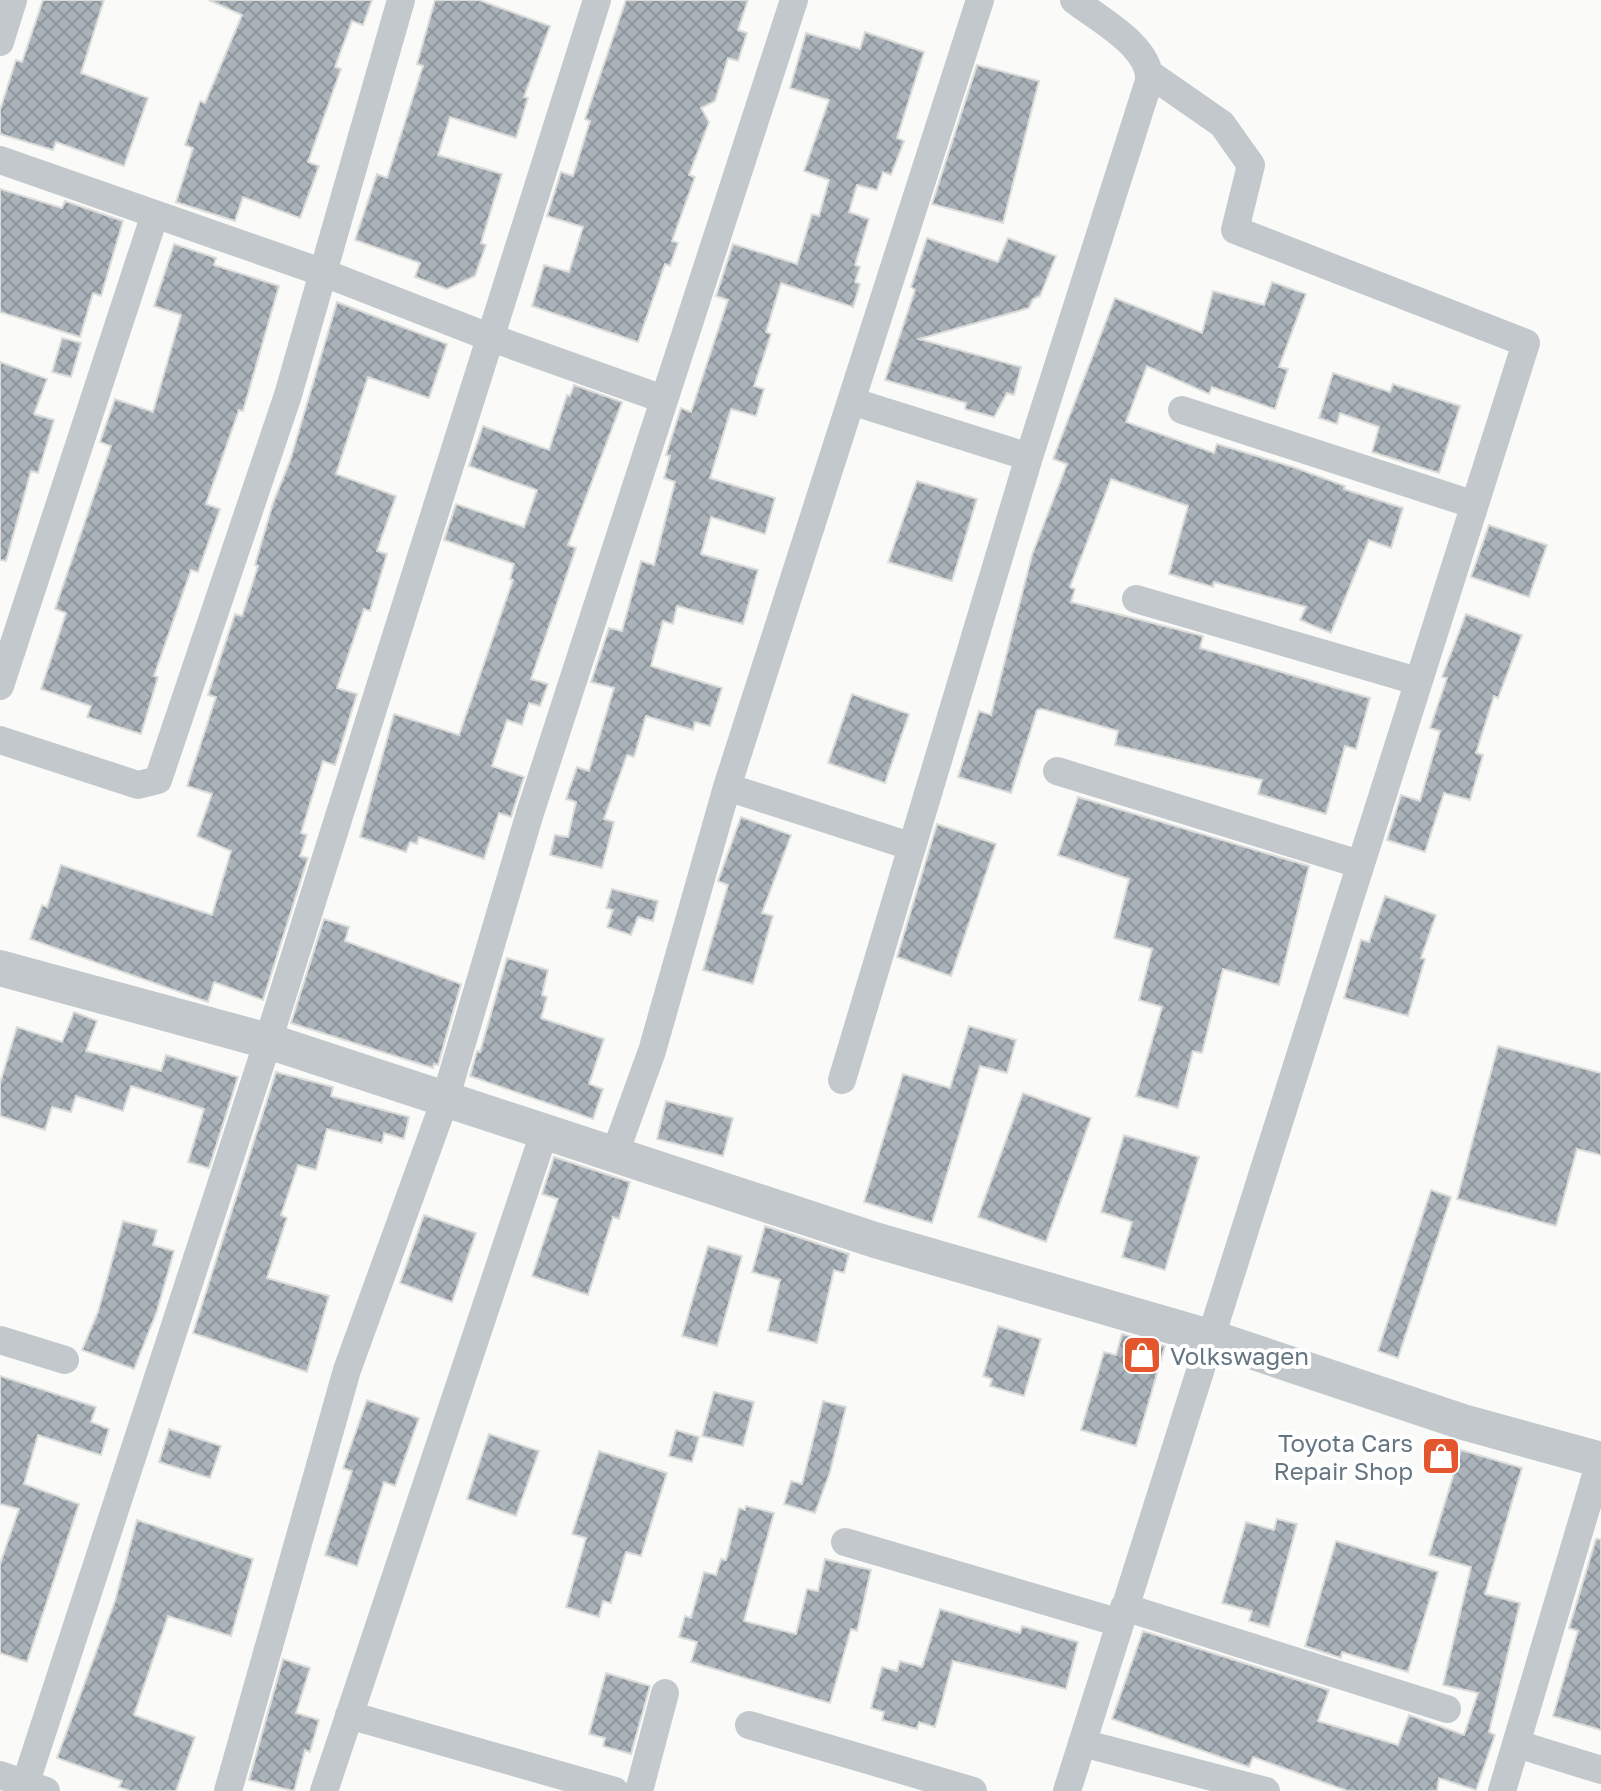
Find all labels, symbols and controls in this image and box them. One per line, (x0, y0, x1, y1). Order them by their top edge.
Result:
shop icon: Volkswagen (1121, 1334, 1163, 1376)
place label: Volkswagen (1170, 1341, 1309, 1370)
place label: Toyota Cars Repair Shop (1274, 1428, 1413, 1485)
shop icon: Toyota Cars Repair Shop (1420, 1435, 1462, 1477)

